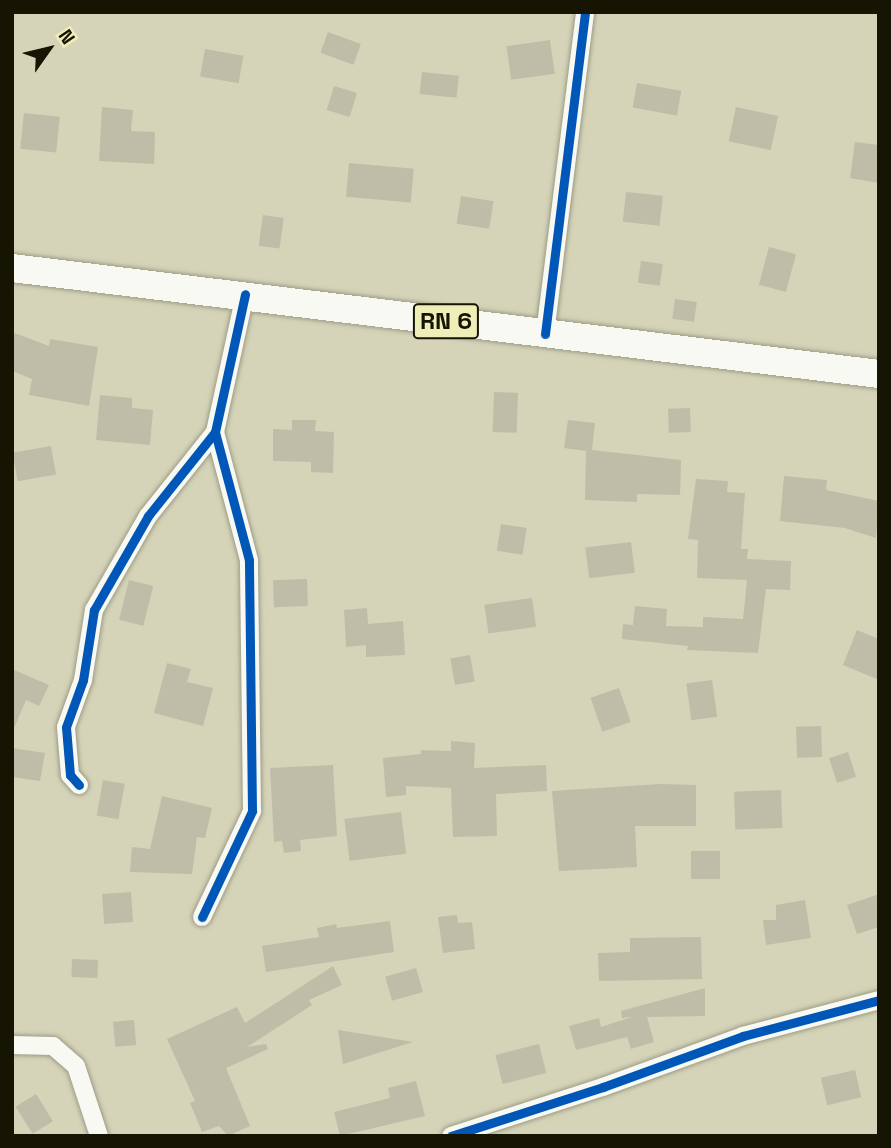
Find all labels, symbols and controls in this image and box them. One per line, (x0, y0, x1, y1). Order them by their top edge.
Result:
north arrow (14, 14, 84, 84)
text: N (53, 25, 81, 49)
road number: RN 6 (413, 300, 479, 342)

